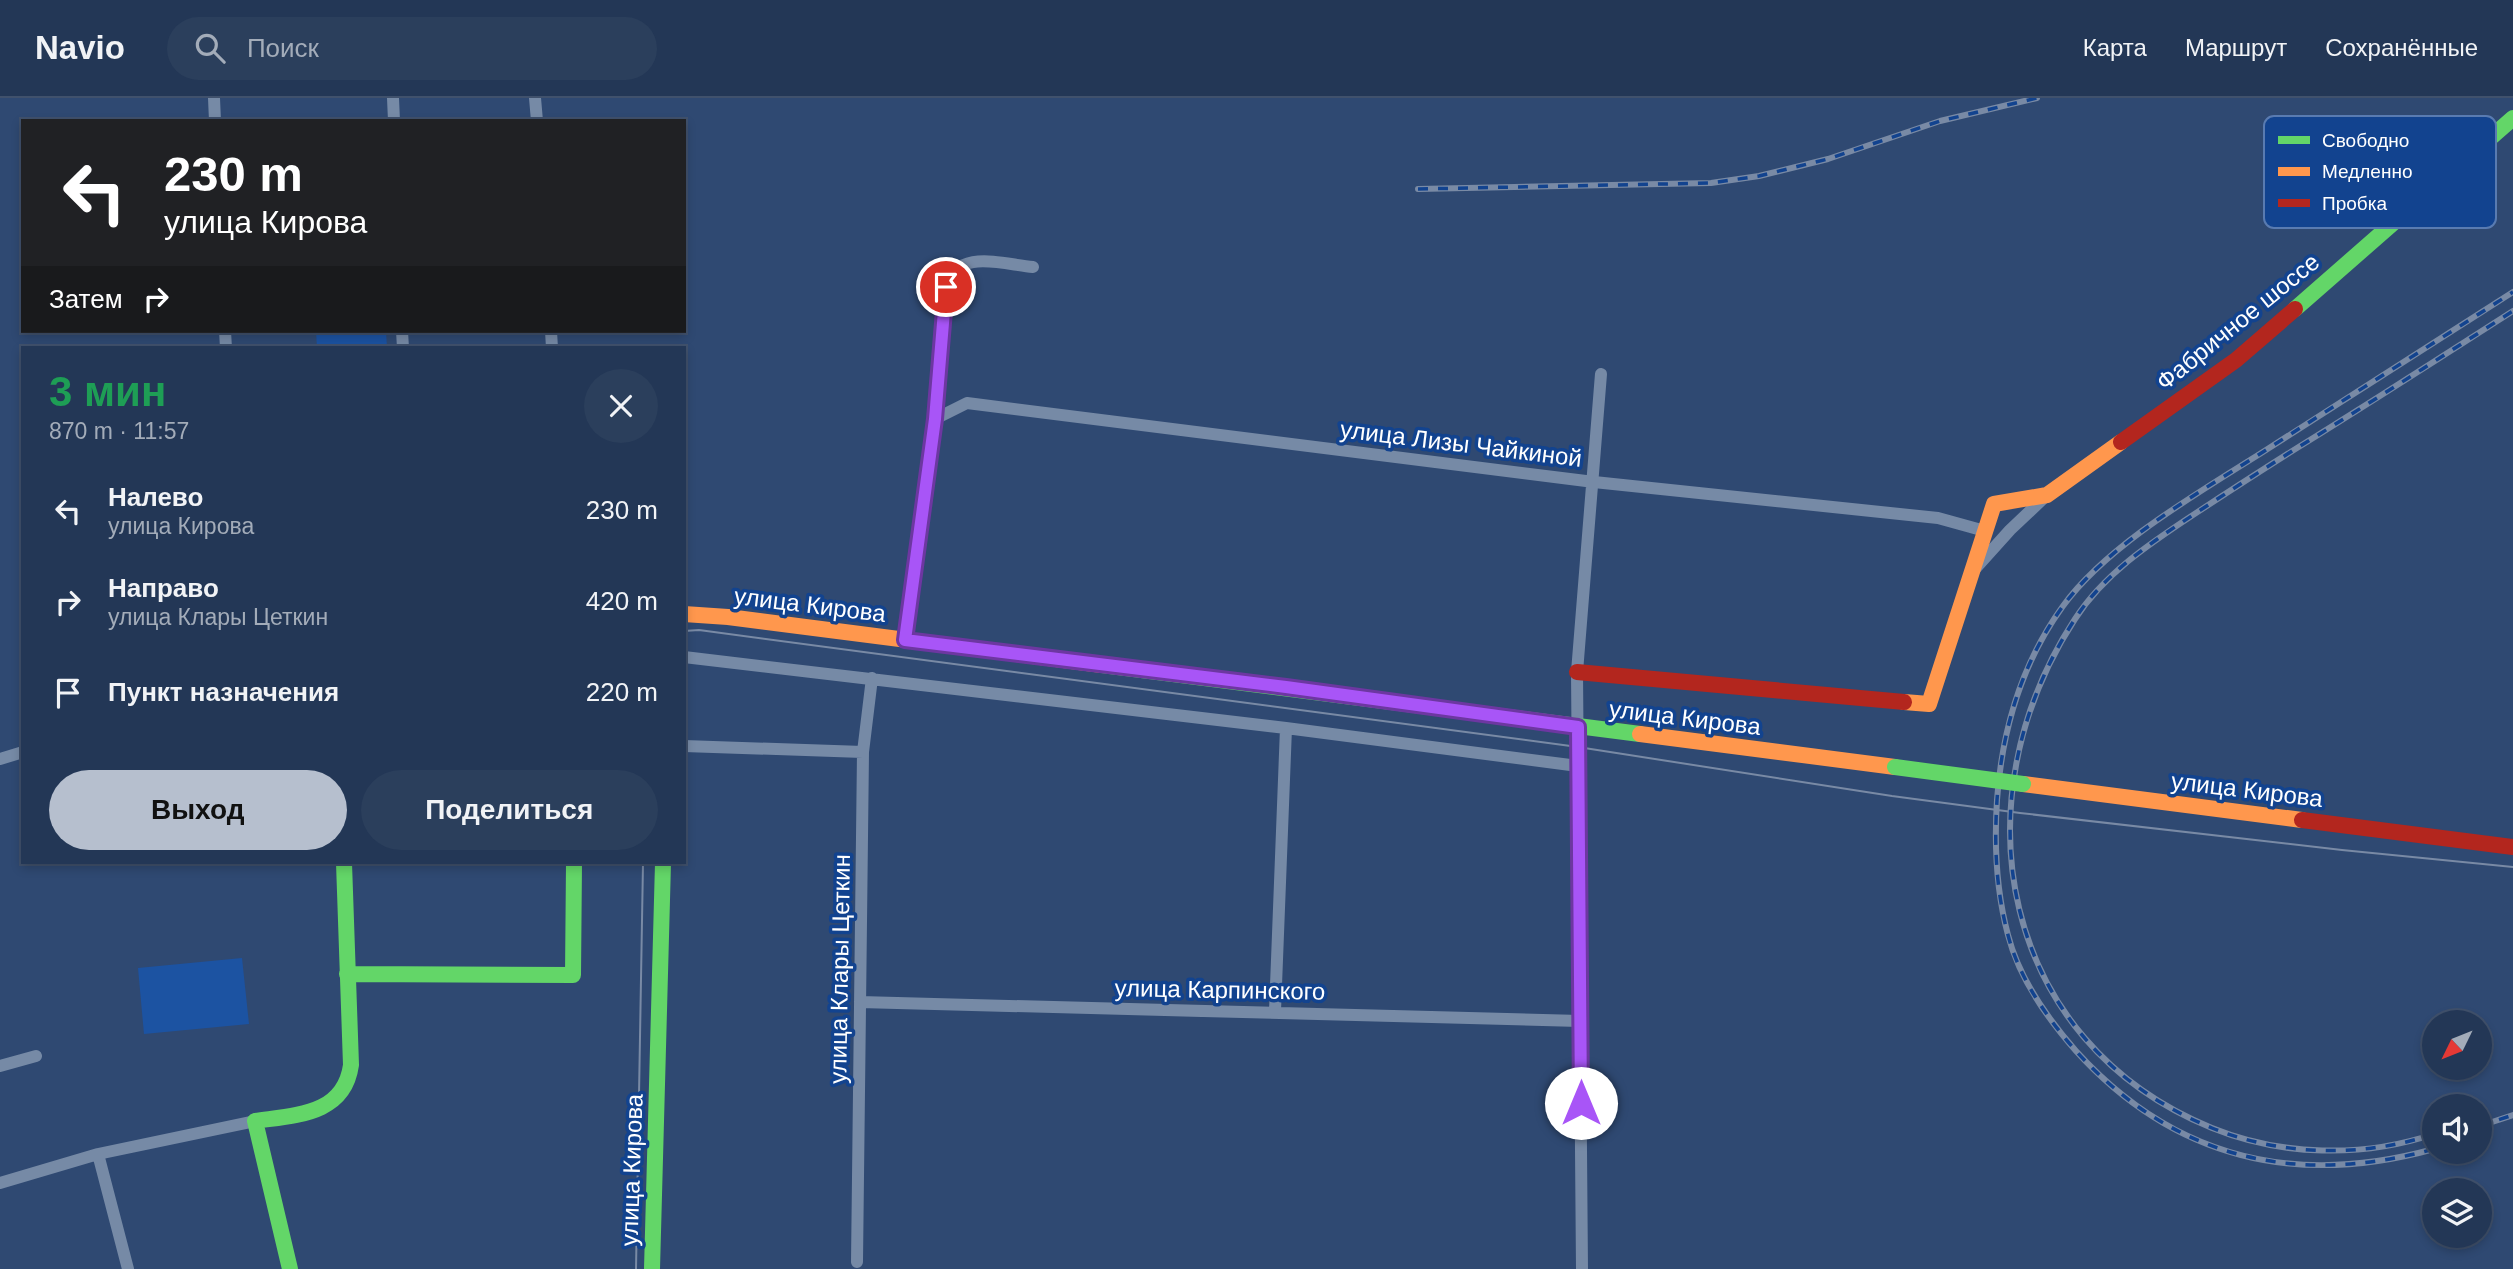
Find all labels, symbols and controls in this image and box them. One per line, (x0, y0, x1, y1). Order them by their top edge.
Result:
search box (167, 17, 657, 80)
text: Navio (35, 29, 125, 66)
icon: search (191, 29, 229, 67)
text: Поиск (247, 33, 319, 63)
text: Карта (2083, 34, 2147, 61)
text: Маршрут (2185, 34, 2287, 61)
text: Сохранённые (2325, 34, 2478, 61)
legend (2264, 116, 2496, 228)
text: Свободно (2322, 130, 2409, 151)
icon: left (49, 147, 140, 238)
text: 230 m (164, 147, 303, 201)
text: Медленно (2322, 161, 2412, 182)
text: Пробка (2322, 193, 2387, 214)
text: улица Кирова (164, 204, 367, 240)
street label: Фабричное шоссе (2151, 248, 2324, 395)
pin (916, 257, 976, 317)
icon: arrive (927, 268, 965, 306)
icon: right (137, 280, 175, 318)
text: Затем (49, 284, 123, 314)
text: 3 мин (49, 368, 166, 415)
button: close (584, 369, 658, 443)
street label: улица Лизы Чайкиной (1339, 415, 1583, 472)
text: 870 m · 11:57 (49, 418, 189, 444)
text: Налево (108, 482, 203, 512)
icon: left (49, 492, 87, 530)
text: 230 m (586, 495, 658, 525)
text: улица Кирова (108, 513, 254, 539)
text: Направо (108, 573, 219, 603)
street label: улица Кирова (733, 582, 888, 627)
icon: right (49, 583, 87, 621)
text: 420 m (586, 586, 658, 616)
text: улица Клары Цеткин (108, 604, 328, 630)
icon: arrive (49, 674, 87, 712)
text: Пункт назначения (108, 677, 339, 707)
text: 220 m (586, 677, 658, 707)
street label: улица Кирова (1608, 695, 1763, 740)
street label: улица Кирова (2170, 767, 2325, 812)
button: Выход (49, 770, 347, 850)
button: Поделиться (361, 770, 658, 850)
street label: улица Клары Цеткин (824, 854, 855, 1084)
street label: улица Карпинского (1114, 974, 1326, 1005)
north arrow (2422, 1010, 2492, 1080)
map controls (2422, 1010, 2492, 1248)
position arrow (1544, 1066, 1618, 1140)
street label: улица Кирова (615, 1093, 648, 1247)
button: sound (2422, 1094, 2492, 1164)
button: layers (2422, 1178, 2492, 1248)

